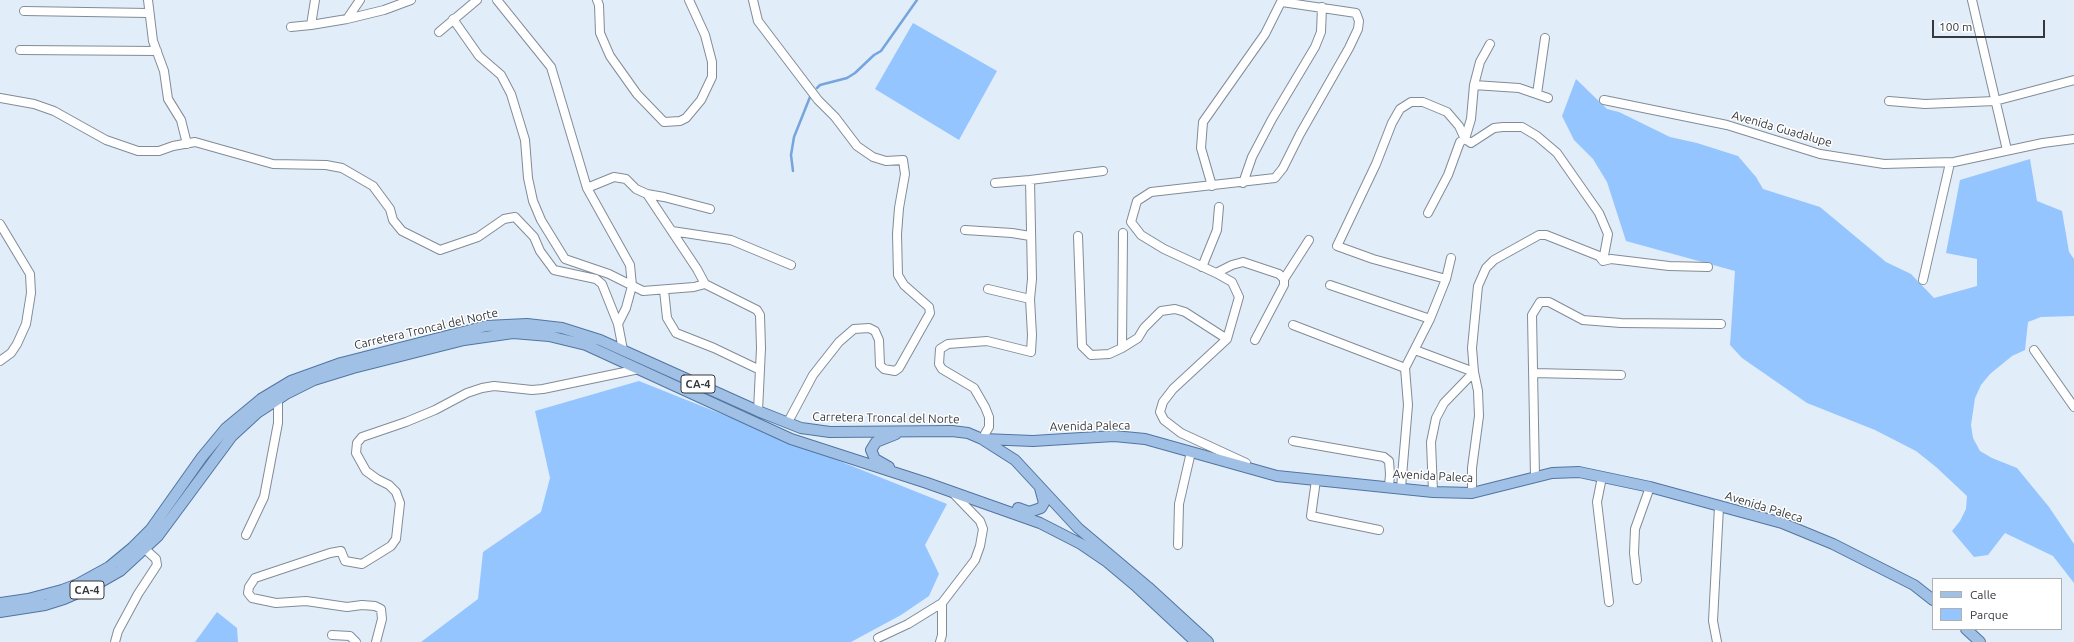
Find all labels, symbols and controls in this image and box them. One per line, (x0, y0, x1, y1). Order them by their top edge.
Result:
scale bar (1934, 12, 2047, 38)
text: 100 m (1939, 20, 1972, 33)
street label: Avenida Guadalupe (1730, 108, 1834, 150)
street label: Carretera Troncal del Norte (353, 305, 499, 353)
road number: CA-4 (681, 375, 715, 393)
street label: Carretera Troncal del Norte (812, 410, 960, 426)
street label: Avenida Paleca (1050, 418, 1130, 434)
street label: Avenida Paleca (1392, 467, 1474, 485)
street label: Avenida Paleca (1723, 488, 1805, 526)
legend (1932, 578, 2062, 630)
road number: CA-4 (70, 581, 104, 599)
text: Calle (1970, 588, 1996, 601)
text: Parque (1970, 608, 2008, 621)

